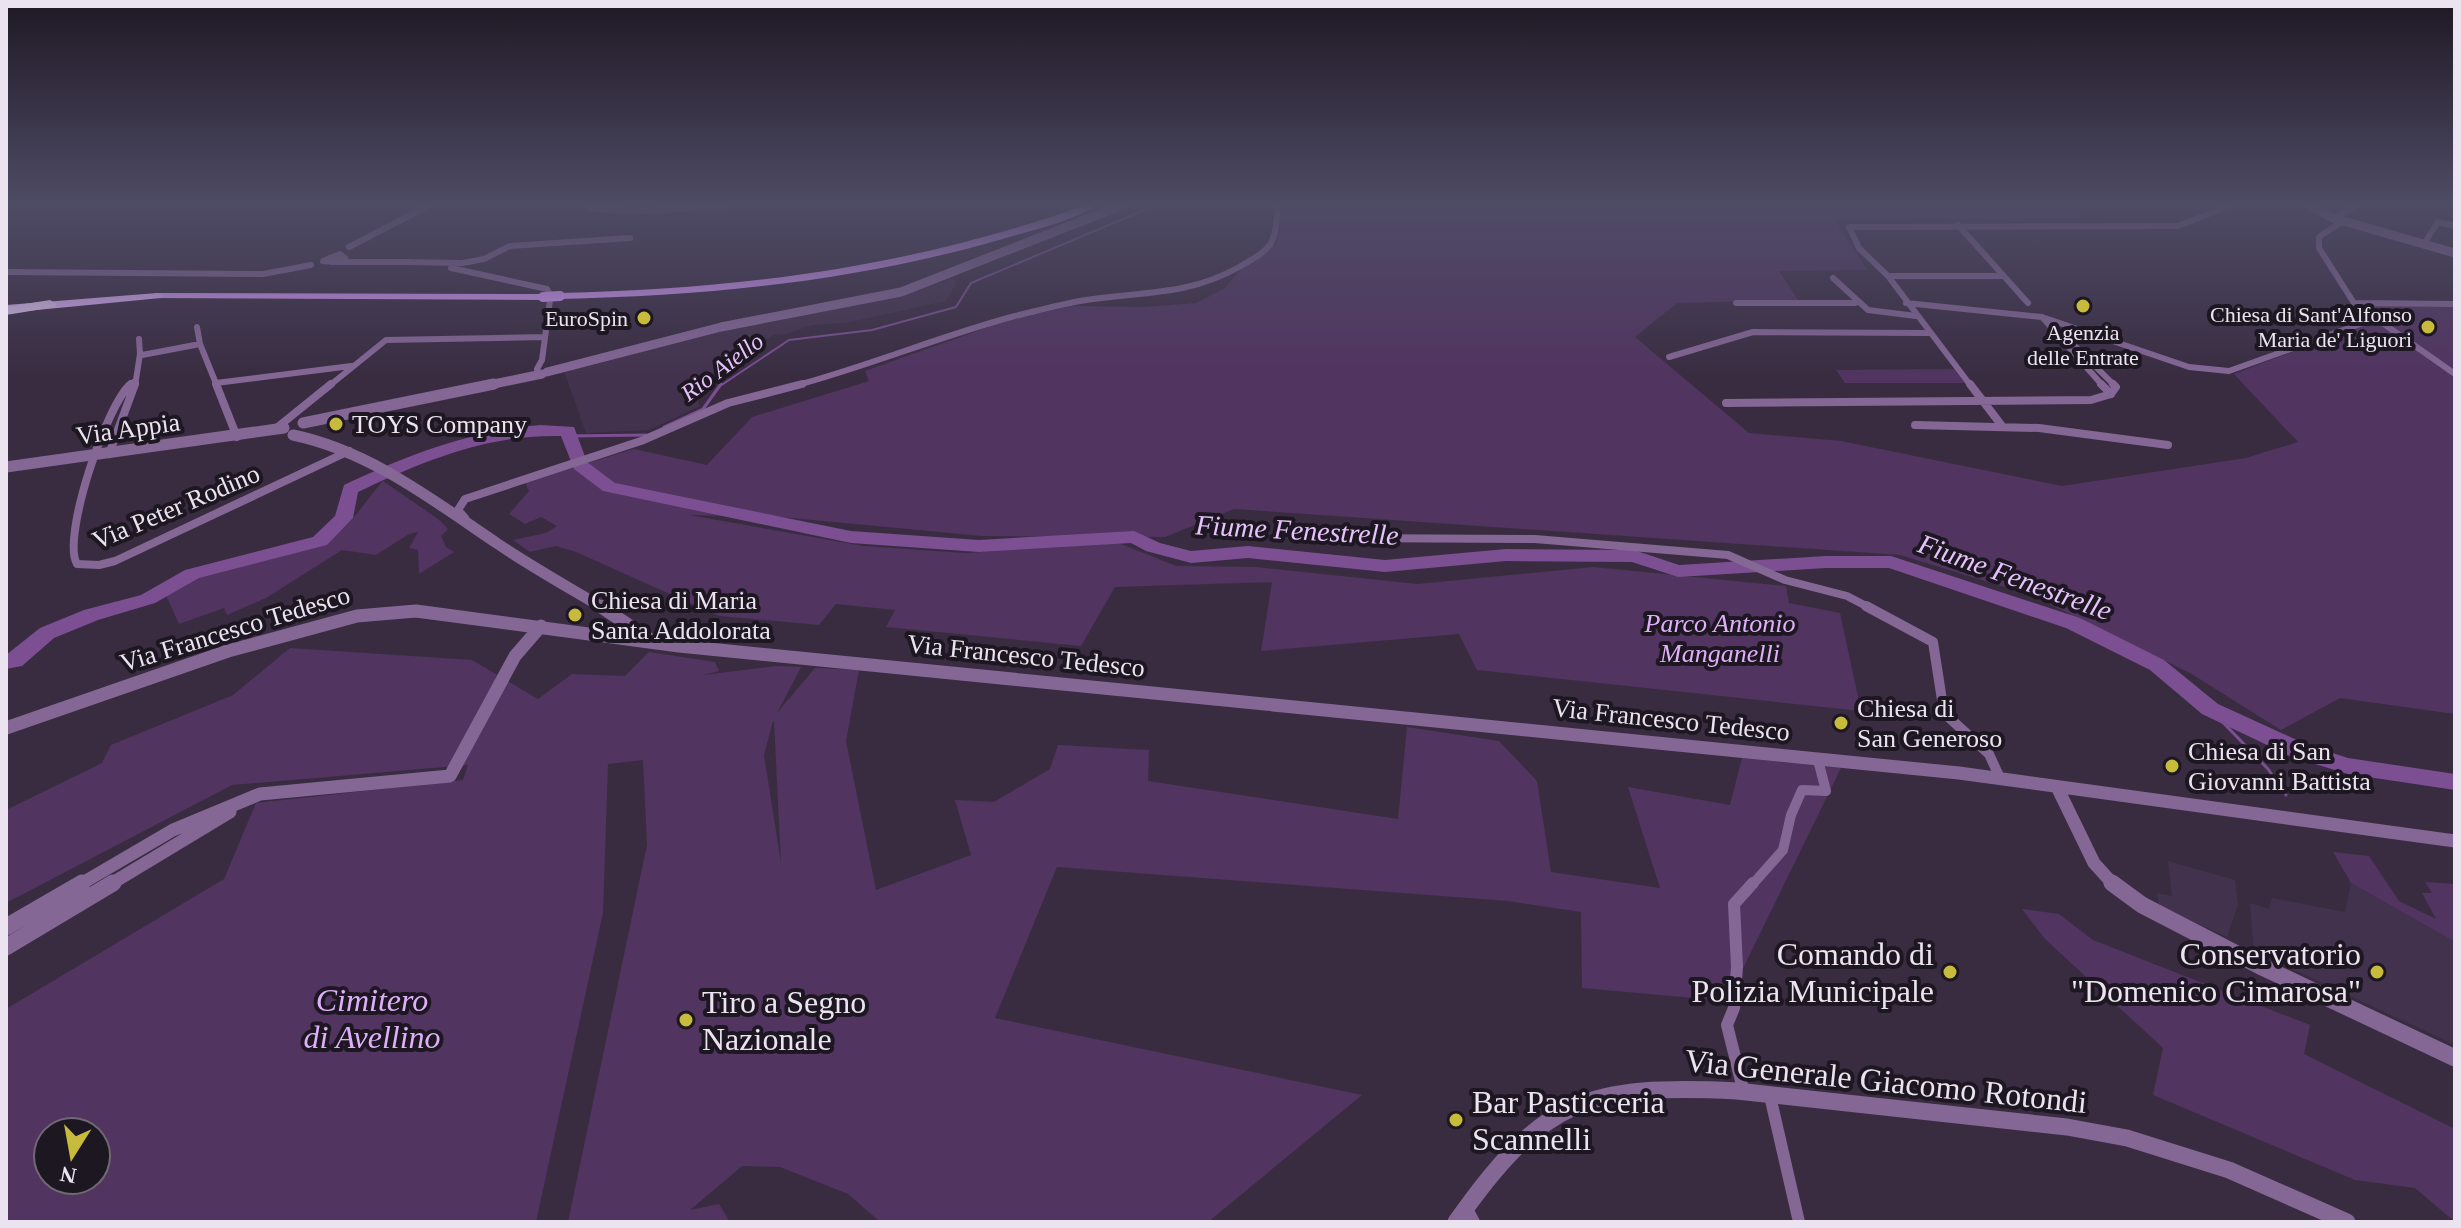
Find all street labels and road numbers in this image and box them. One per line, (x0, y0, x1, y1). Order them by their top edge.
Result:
street label: Via Appia (74, 407, 182, 451)
street label: Via Peter Rodino (88, 459, 264, 555)
street label: Via Francesco Tedesco (117, 580, 353, 678)
street label: Via Francesco Tedesco (906, 629, 1146, 683)
street label: Via Francesco Tedesco (1551, 693, 1791, 747)
street label: Via Generale Giacomo Rotondi (1683, 1042, 2089, 1120)

